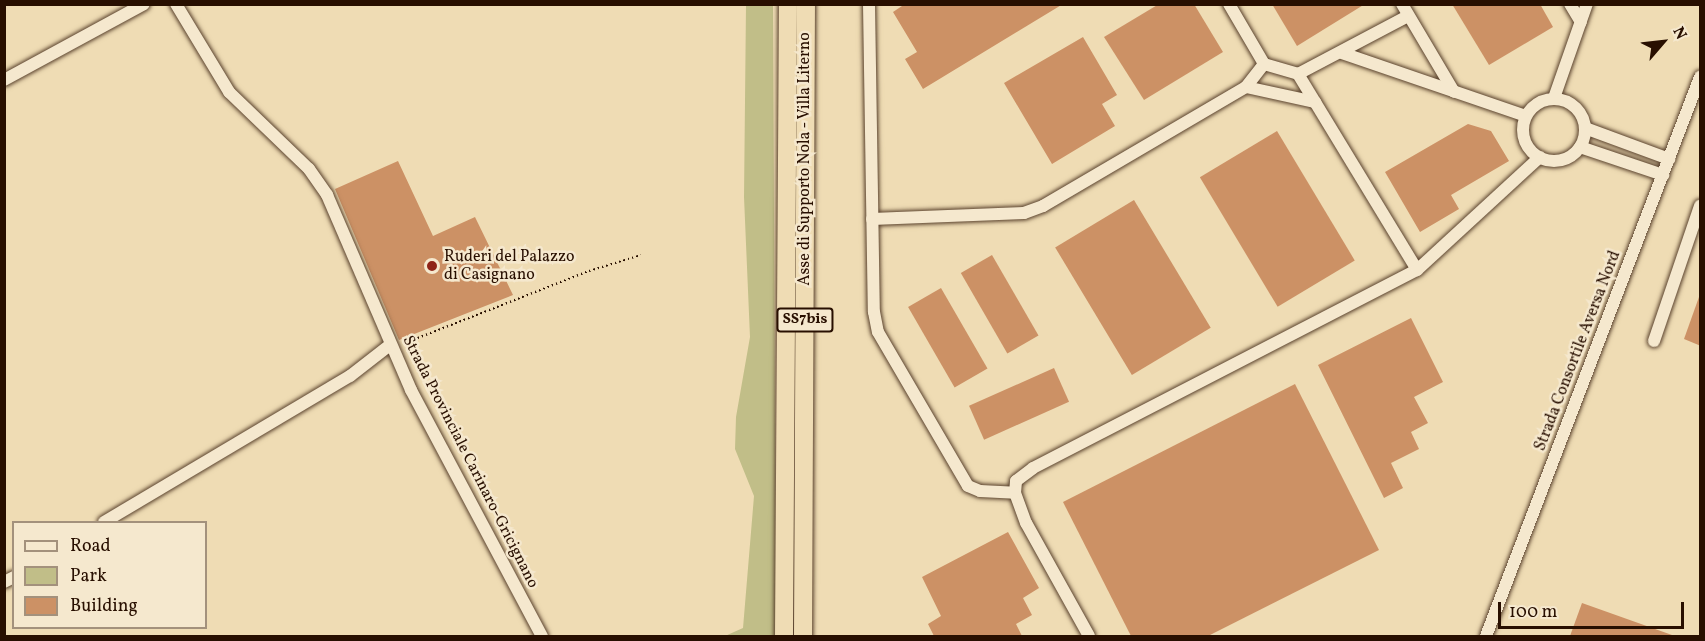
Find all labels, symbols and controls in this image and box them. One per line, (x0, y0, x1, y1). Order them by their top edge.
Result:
north arrow (1633, 12, 1693, 72)
text: N (1666, 23, 1691, 44)
street label: Asse di Supporto Nola - Villa Literno (795, 32, 815, 286)
place label: Ruderi del Palazzo di Casignano (444, 247, 574, 285)
street label: Strada Consortile Aversa Nord (1531, 248, 1625, 454)
marker: Ruderi del Palazzo di Casignano (425, 259, 439, 273)
road number: SS7bis (775, 308, 835, 332)
street label: Strada Provinciale Carinaro-Gricignano (398, 333, 542, 591)
legend (12, 521, 207, 629)
text: Road (70, 534, 111, 559)
text: Park (70, 564, 107, 589)
scale bar (1501, 590, 1687, 628)
text: Building (70, 594, 138, 619)
text: 100 m (1509, 600, 1558, 625)

